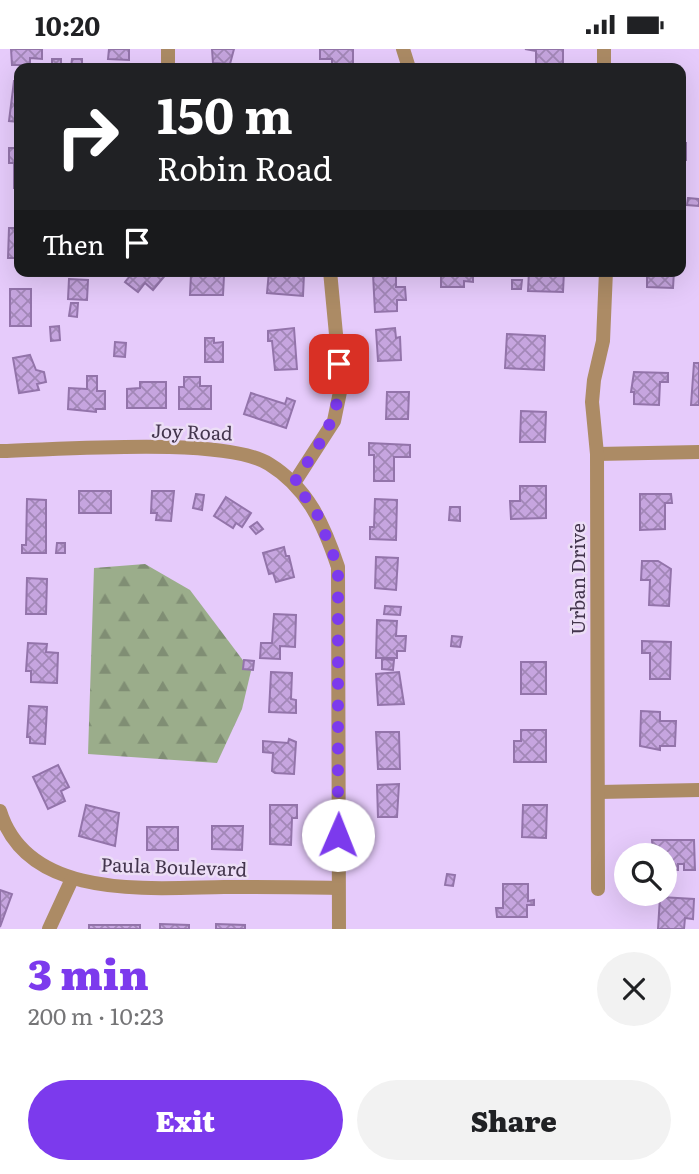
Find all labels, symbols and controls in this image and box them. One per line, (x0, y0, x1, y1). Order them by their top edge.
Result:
text: 10:20 (35, 5, 100, 44)
text: 150 m (157, 76, 293, 149)
icon: right (42, 91, 133, 182)
text: Robin Road (157, 143, 332, 191)
text: Then (42, 224, 104, 263)
icon: arrive (118, 224, 156, 262)
pin (309, 334, 369, 394)
icon: arrive (320, 345, 358, 383)
street label: Joy Road (151, 416, 234, 446)
street label: Urban Drive (563, 523, 591, 635)
position arrow (301, 798, 375, 872)
map controls (614, 843, 677, 906)
button: search (614, 843, 677, 906)
street label: Paula Boulevard (100, 849, 248, 883)
text: 3 min (28, 941, 149, 1003)
button: close (597, 952, 671, 1026)
text: 200 m · 10:23 (28, 998, 164, 1032)
button: Exit (28, 1080, 343, 1160)
button: Share (357, 1080, 671, 1160)

